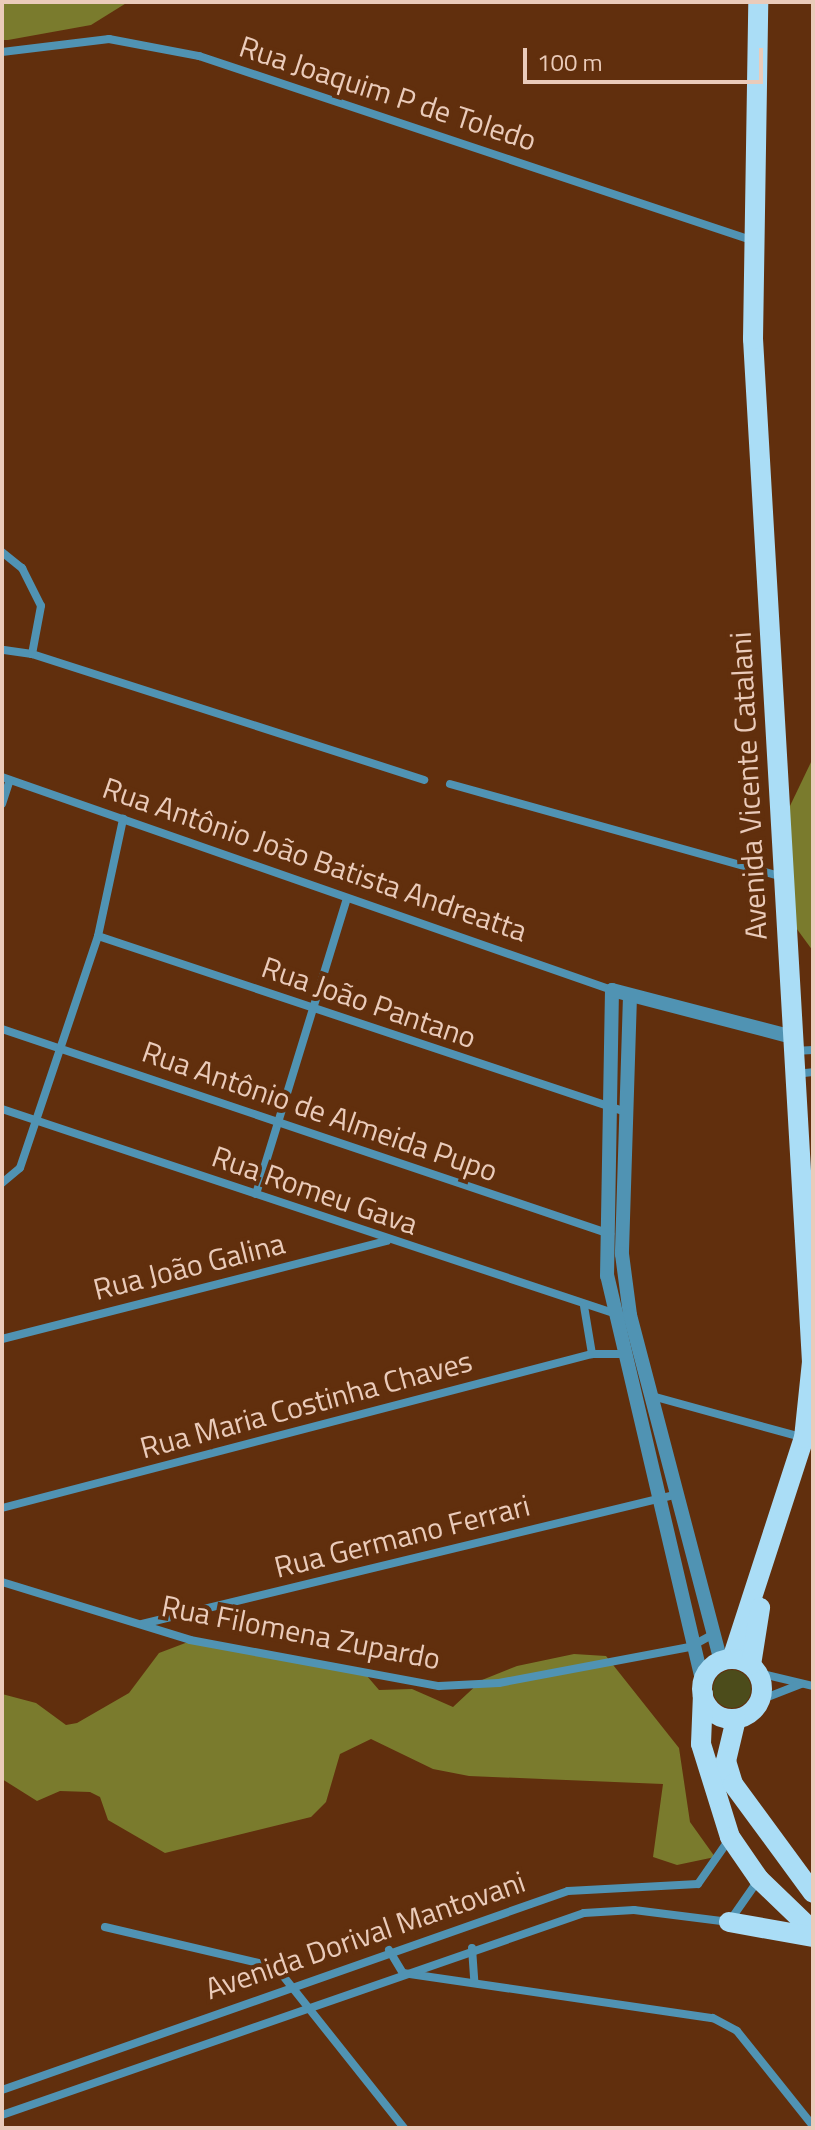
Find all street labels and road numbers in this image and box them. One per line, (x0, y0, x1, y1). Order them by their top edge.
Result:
street label: Rua Joaquim P de Toledo (235, 28, 541, 158)
street label: Avenida Vicente Catalani (722, 631, 774, 941)
street label: Rua Antônio João Batista Andreatta (98, 769, 532, 949)
street label: Rua João Pantano (257, 949, 481, 1055)
street label: Rua Antônio de Almeida Pupo (138, 1033, 502, 1189)
street label: Rua Romeu Gava (207, 1138, 423, 1242)
street label: Rua João Galina (90, 1225, 288, 1307)
street label: Rua Maria Costinha Chaves (136, 1342, 476, 1466)
street label: Rua Germano Ferrari (271, 1487, 533, 1585)
street label: Rua Filomena Zupardo (159, 1587, 443, 1677)
street label: Avenida Dorival Mantovani (200, 1863, 530, 2007)

